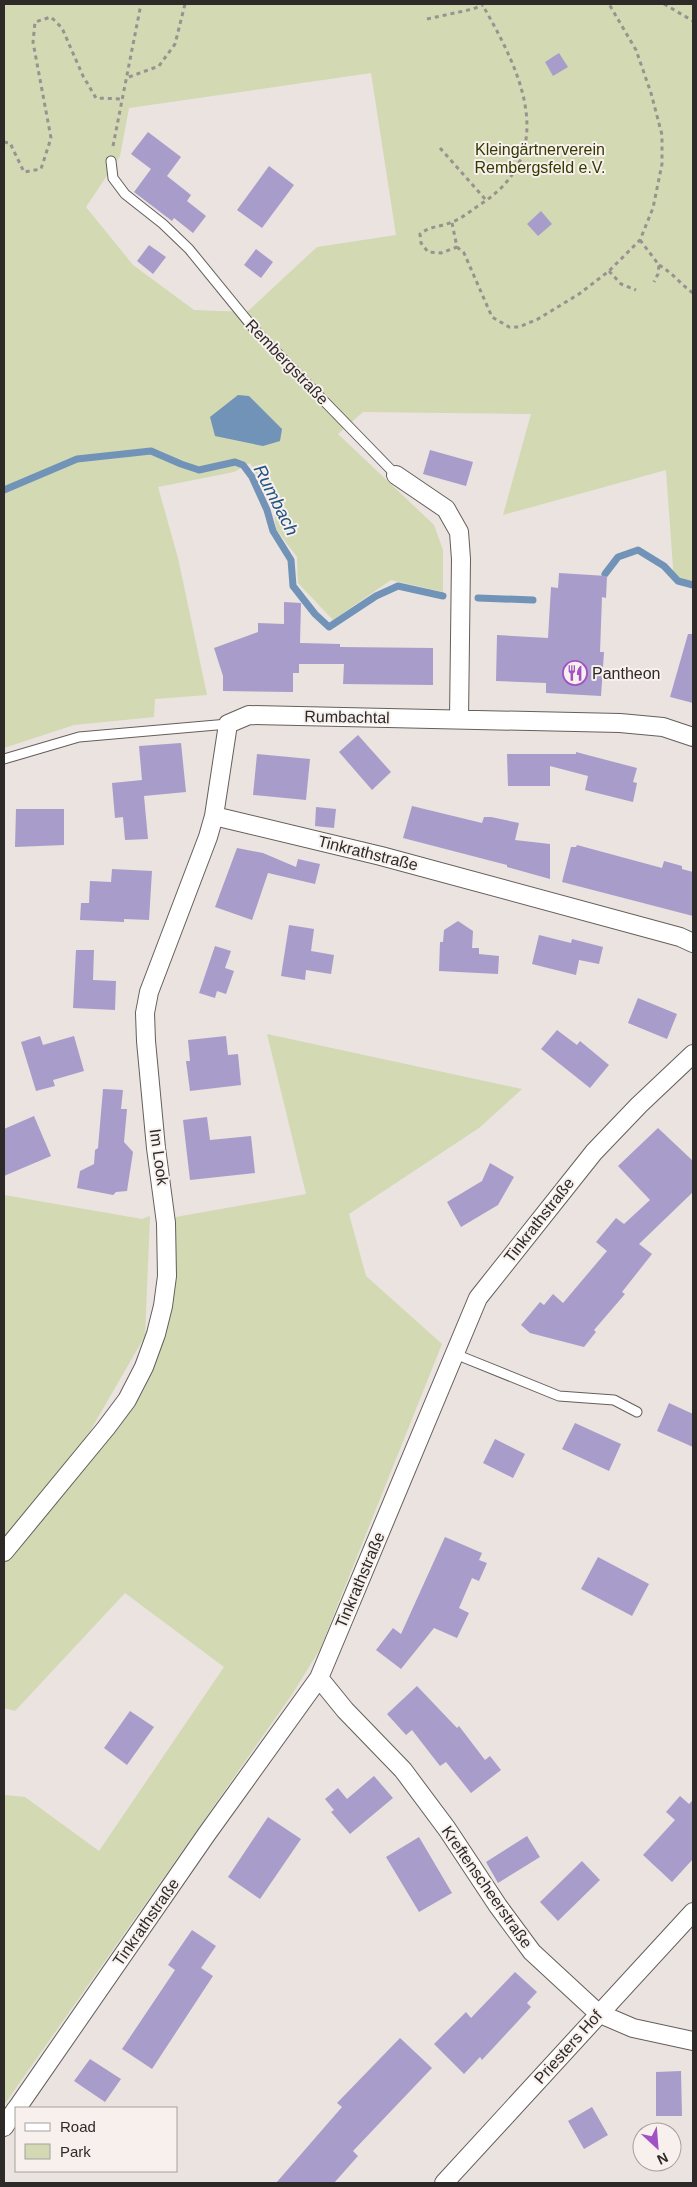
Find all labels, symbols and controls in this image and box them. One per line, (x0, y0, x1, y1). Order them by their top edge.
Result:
park label: Kleingärtnerverein Rembergsfeld e.V. (474, 141, 606, 176)
street label: Rembergstraße (242, 316, 332, 408)
water label: Rumbach (250, 461, 302, 539)
restaurant icon: Pantheon (562, 660, 588, 686)
place label: Pantheon (592, 665, 661, 682)
street label: Rumbachtal (304, 708, 390, 726)
street label: Tinkrathstraße (316, 832, 420, 874)
street label: Im Look (147, 1128, 172, 1187)
street label: Tinkrathstraße (501, 1174, 577, 1266)
street label: Tinkrathstraße (332, 1529, 388, 1631)
street label: Kreftenscheerstraße (438, 1823, 536, 1951)
street label: Tinkrathstraße (110, 1875, 182, 1969)
street label: Priesters Hof (531, 2007, 606, 2087)
legend (15, 2107, 178, 2172)
text: Road (60, 2118, 96, 2135)
north arrow (632, 2122, 682, 2172)
text: Park (60, 2143, 91, 2160)
text: N (655, 2149, 671, 2168)

